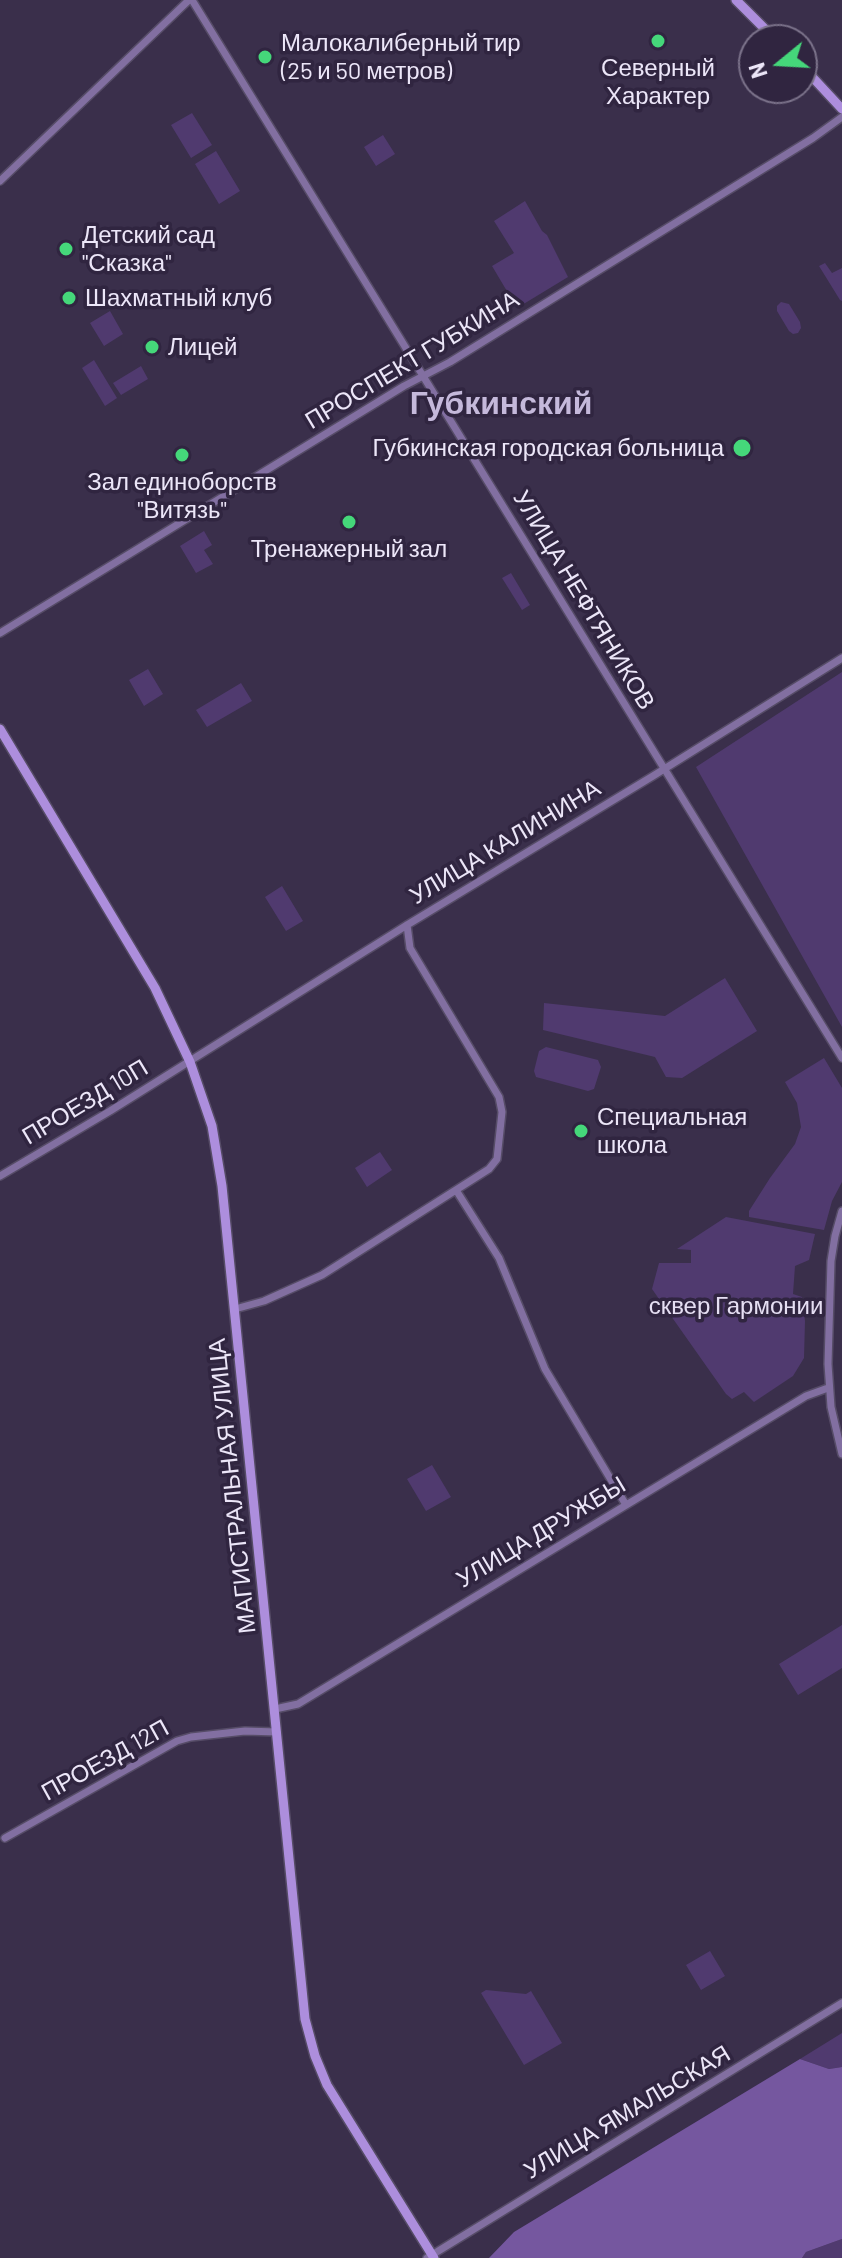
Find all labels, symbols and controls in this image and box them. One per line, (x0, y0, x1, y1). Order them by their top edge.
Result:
north arrow (738, 24, 818, 104)
place label: Малокалиберный тир (25 и 50 метров) (281, 29, 521, 85)
marker: Северный Характер (649, 32, 667, 50)
marker: Малокалиберный тир (25 и 50 метров) (256, 48, 274, 66)
place label: Северный Характер (601, 54, 715, 110)
text: N (742, 60, 772, 82)
place label: Детский сад "Сказка" (82, 221, 215, 277)
marker: Детский сад "Сказка" (57, 240, 75, 258)
place label: Шахматный клуб (85, 284, 272, 312)
street label: ПРОСПЕКТ ГУБКИНА (300, 285, 524, 435)
marker: Шахматный клуб (60, 289, 78, 307)
place label: Лицей (168, 333, 237, 361)
marker: Лицей (143, 338, 161, 356)
district label: Губкинский (410, 384, 592, 422)
place label: Губкинская городская больница (373, 434, 724, 462)
marker: Губкинская городская больница (731, 437, 753, 459)
marker: Зал единоборств "Витязь" (173, 446, 191, 464)
place label: Зал единоборств "Витязь" (87, 468, 277, 524)
street label: УЛИЦА НЕФТЯНИКОВ (507, 485, 661, 715)
marker: Тренажерный зал (340, 513, 358, 531)
place label: Тренажерный зал (251, 535, 447, 563)
street label: УЛИЦА КАЛИНИНА (404, 774, 606, 910)
street label: ПРОЕЗД 10П (17, 1053, 153, 1151)
place label: Специальная школа (597, 1103, 747, 1159)
marker: Специальная школа (572, 1122, 590, 1140)
park label: сквер Гармонии (649, 1292, 823, 1320)
street label: МАГИСТРАЛЬНАЯ УЛИЦА (202, 1337, 262, 1635)
street label: УЛИЦА ДРУЖБЫ (451, 1470, 631, 1594)
street label: ПРОЕЗД 12П (36, 1713, 174, 1807)
street label: УЛИЦА ЯМАЛЬСКАЯ (519, 2039, 735, 2185)

